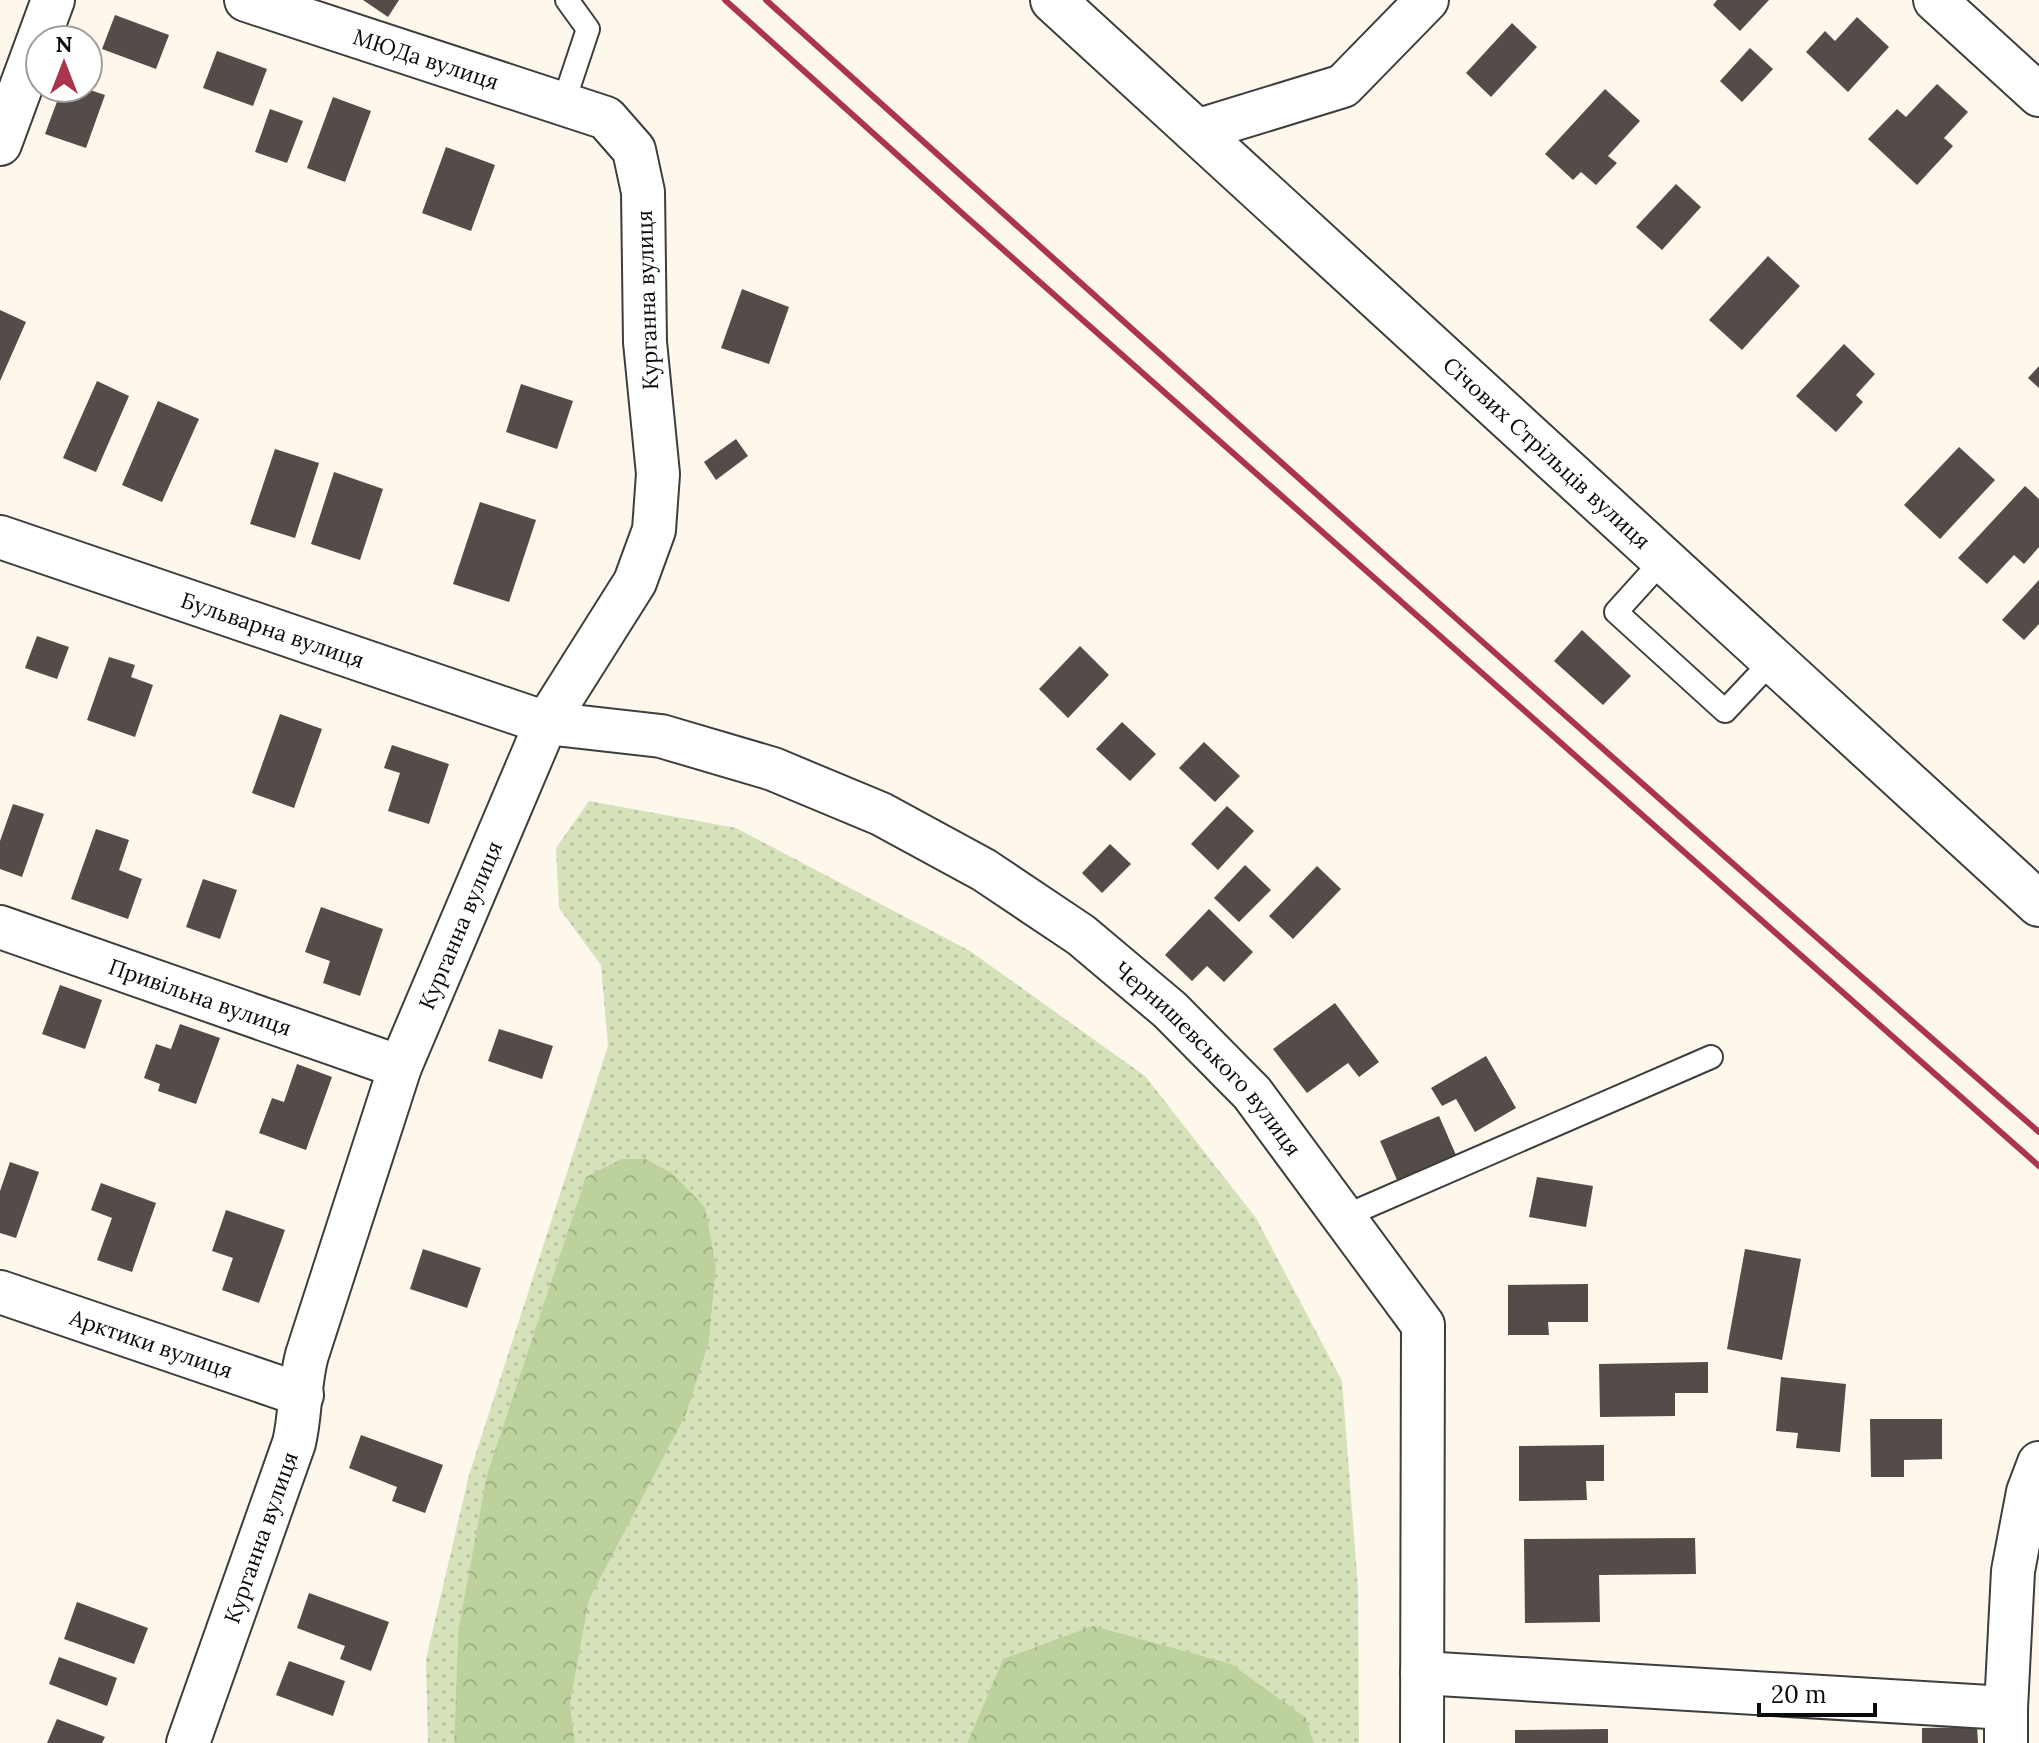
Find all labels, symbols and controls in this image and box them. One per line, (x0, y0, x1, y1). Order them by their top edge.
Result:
street label: МЮДа вулиця (350, 22, 502, 96)
north arrow (24, 24, 104, 104)
text: N (55, 30, 73, 58)
street label: Курганна вулиця (630, 210, 664, 390)
street label: Січових Стрільців вулиця (1437, 351, 1656, 555)
street label: Бульварна вулиця (177, 586, 368, 674)
street label: Курганна вулиця (412, 837, 508, 1013)
street label: Привільна вулиця (105, 952, 295, 1042)
street label: Чернишевського вулиця (1108, 955, 1308, 1162)
street label: Арктики вулиця (65, 1303, 237, 1384)
street label: Курганна вулиця (217, 1448, 304, 1627)
scale bar (1759, 1667, 1875, 1717)
text: 20 m (1771, 1679, 1827, 1710)

